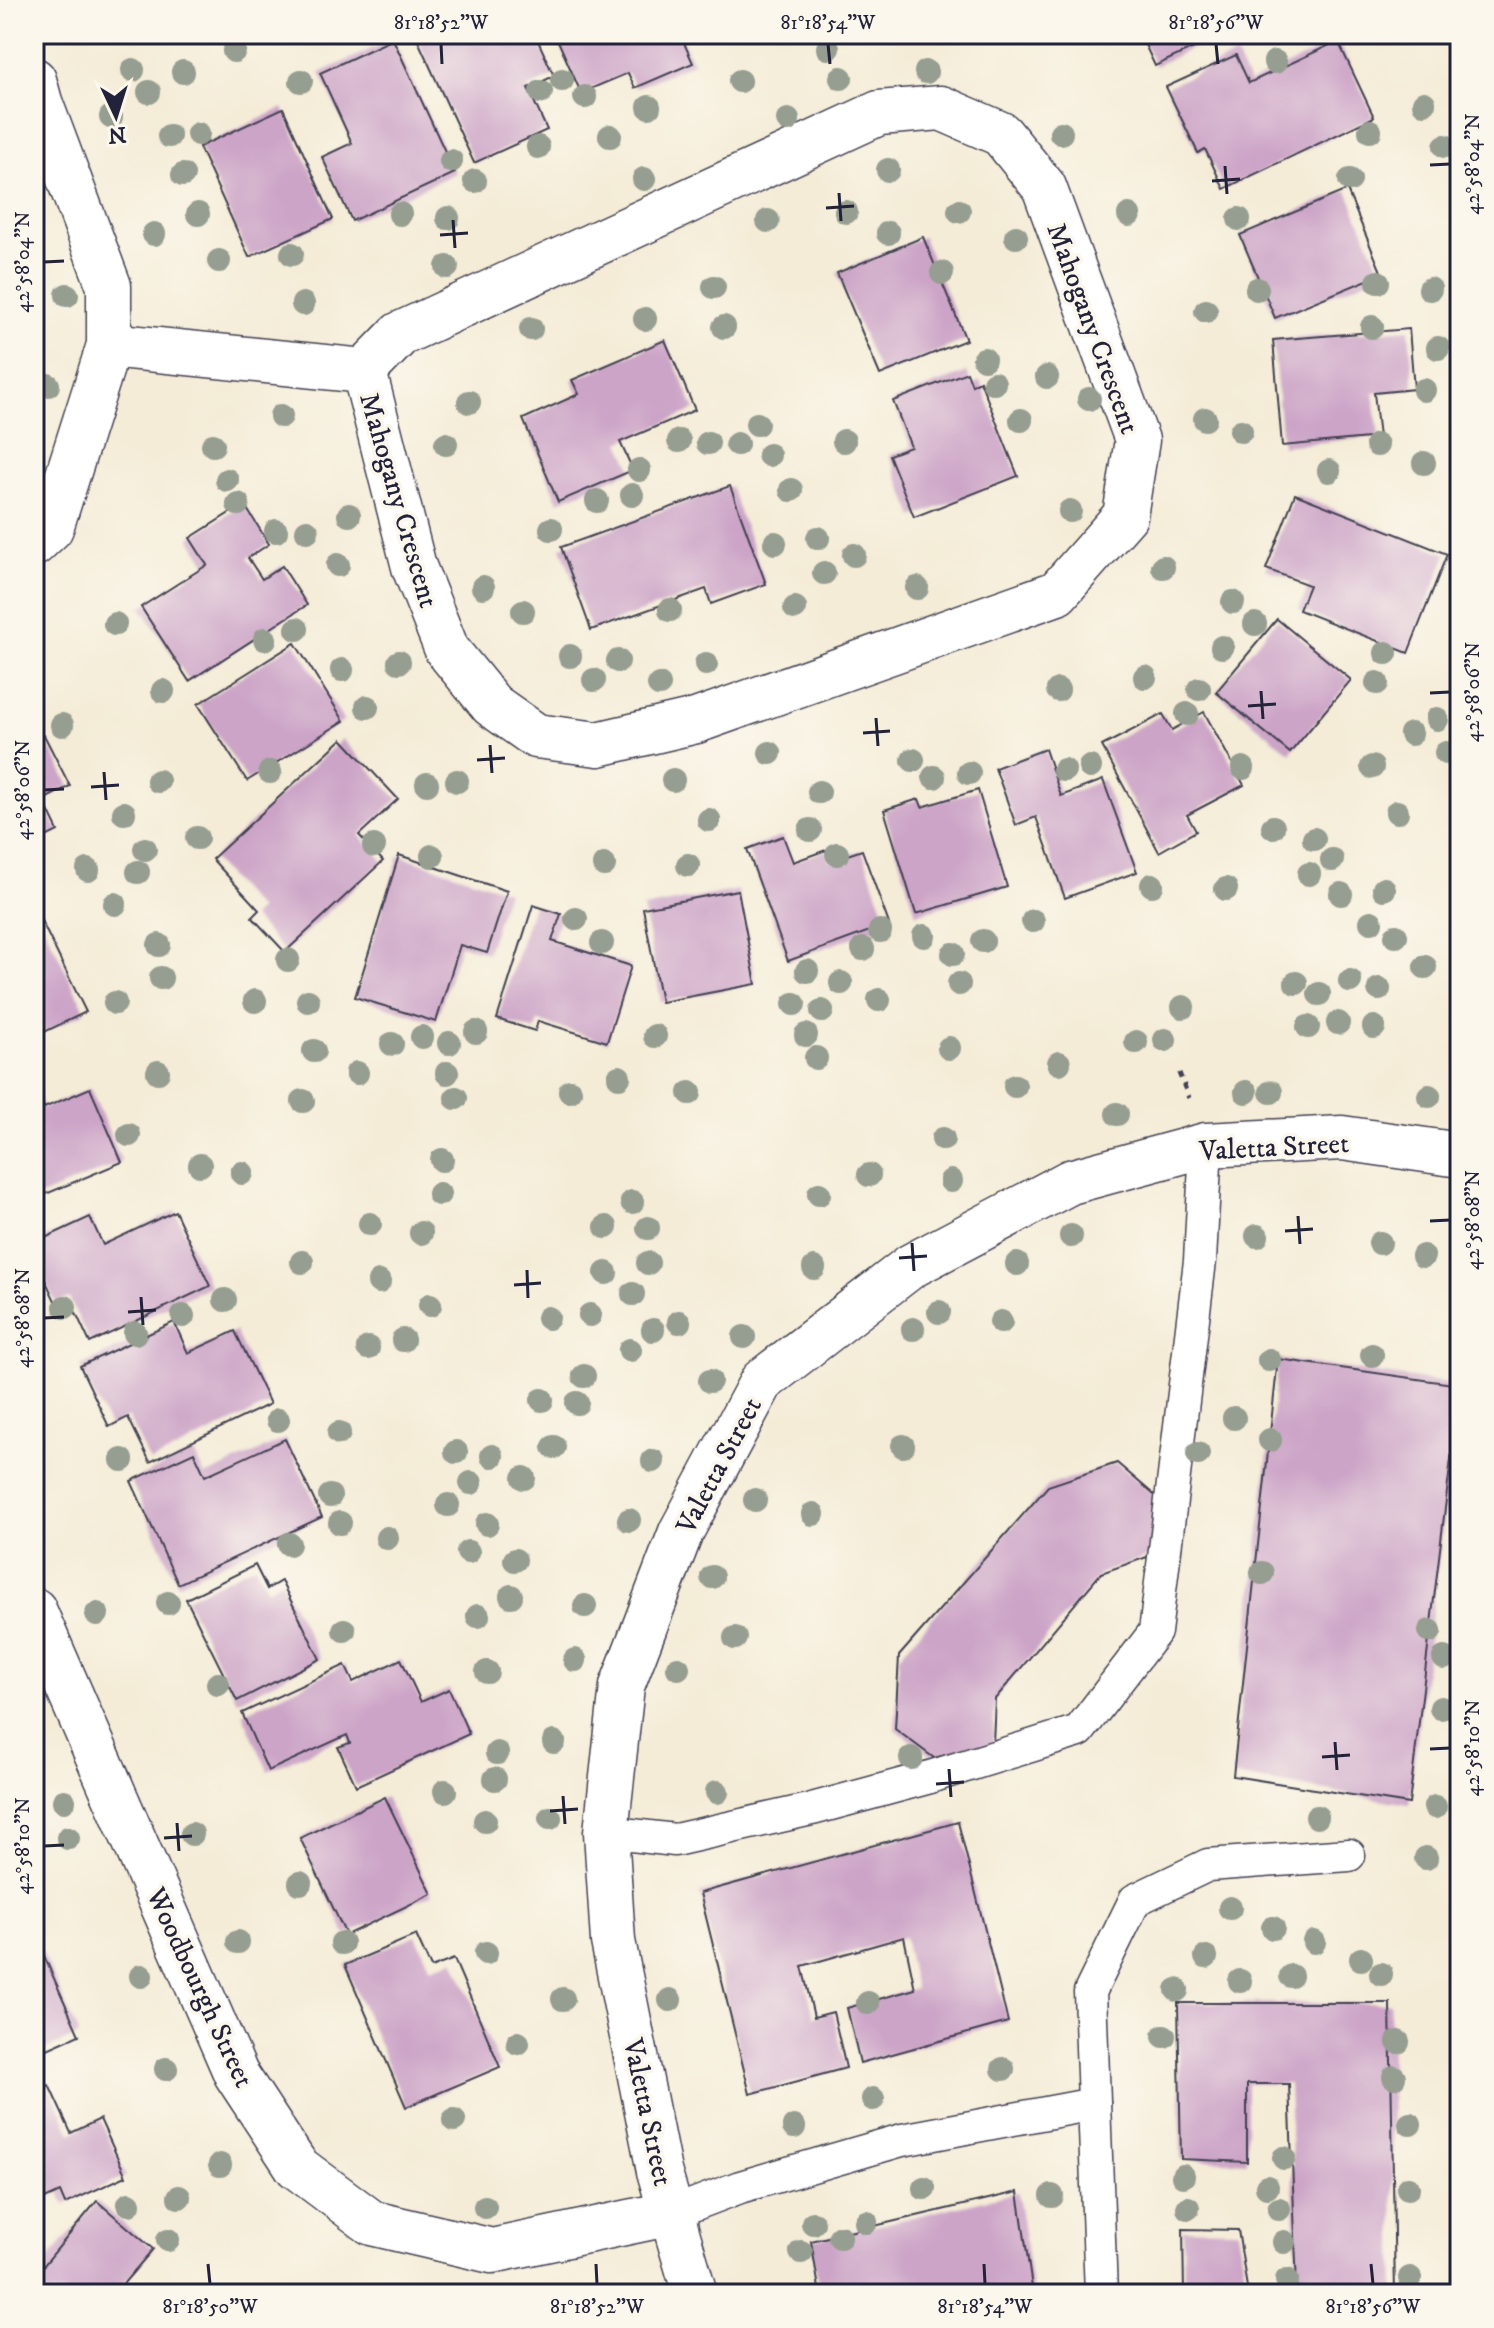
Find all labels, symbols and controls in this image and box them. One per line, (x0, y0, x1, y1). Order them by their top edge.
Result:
text: 81°18'52"W (394, 11, 489, 36)
text: 81°18'54"W (781, 11, 876, 36)
text: 81°18'56"W (1169, 11, 1264, 36)
north arrow (76, 76, 156, 156)
text: 42°58'04"N (1461, 113, 1486, 215)
text: N (107, 120, 127, 149)
text: 42°58'04"N (11, 211, 36, 313)
street label: Mahogany Crescent (1038, 218, 1147, 439)
street label: Mahogany Crescent (351, 389, 446, 612)
text: 42°58'06"N (1461, 642, 1486, 742)
text: 42°58'06"N (11, 740, 36, 840)
street label: Valetta Street (1197, 1126, 1350, 1169)
text: 42°58'08"N (1461, 1170, 1486, 1270)
text: 42°58'08"N (11, 1268, 36, 1368)
street label: Valetta Street (668, 1391, 770, 1541)
text: 42°58'10"N (1461, 1699, 1486, 1797)
text: 42°58'10"N (11, 1797, 36, 1895)
street label: Woodbourgh Street (138, 1881, 261, 2093)
street label: Valetta Street (615, 2034, 680, 2189)
text: 81°18'50"W (162, 2295, 258, 2320)
text: 81°18'52"W (550, 2295, 645, 2320)
text: 81°18'54"W (938, 2295, 1033, 2320)
text: 81°18'56"W (1326, 2295, 1421, 2320)

